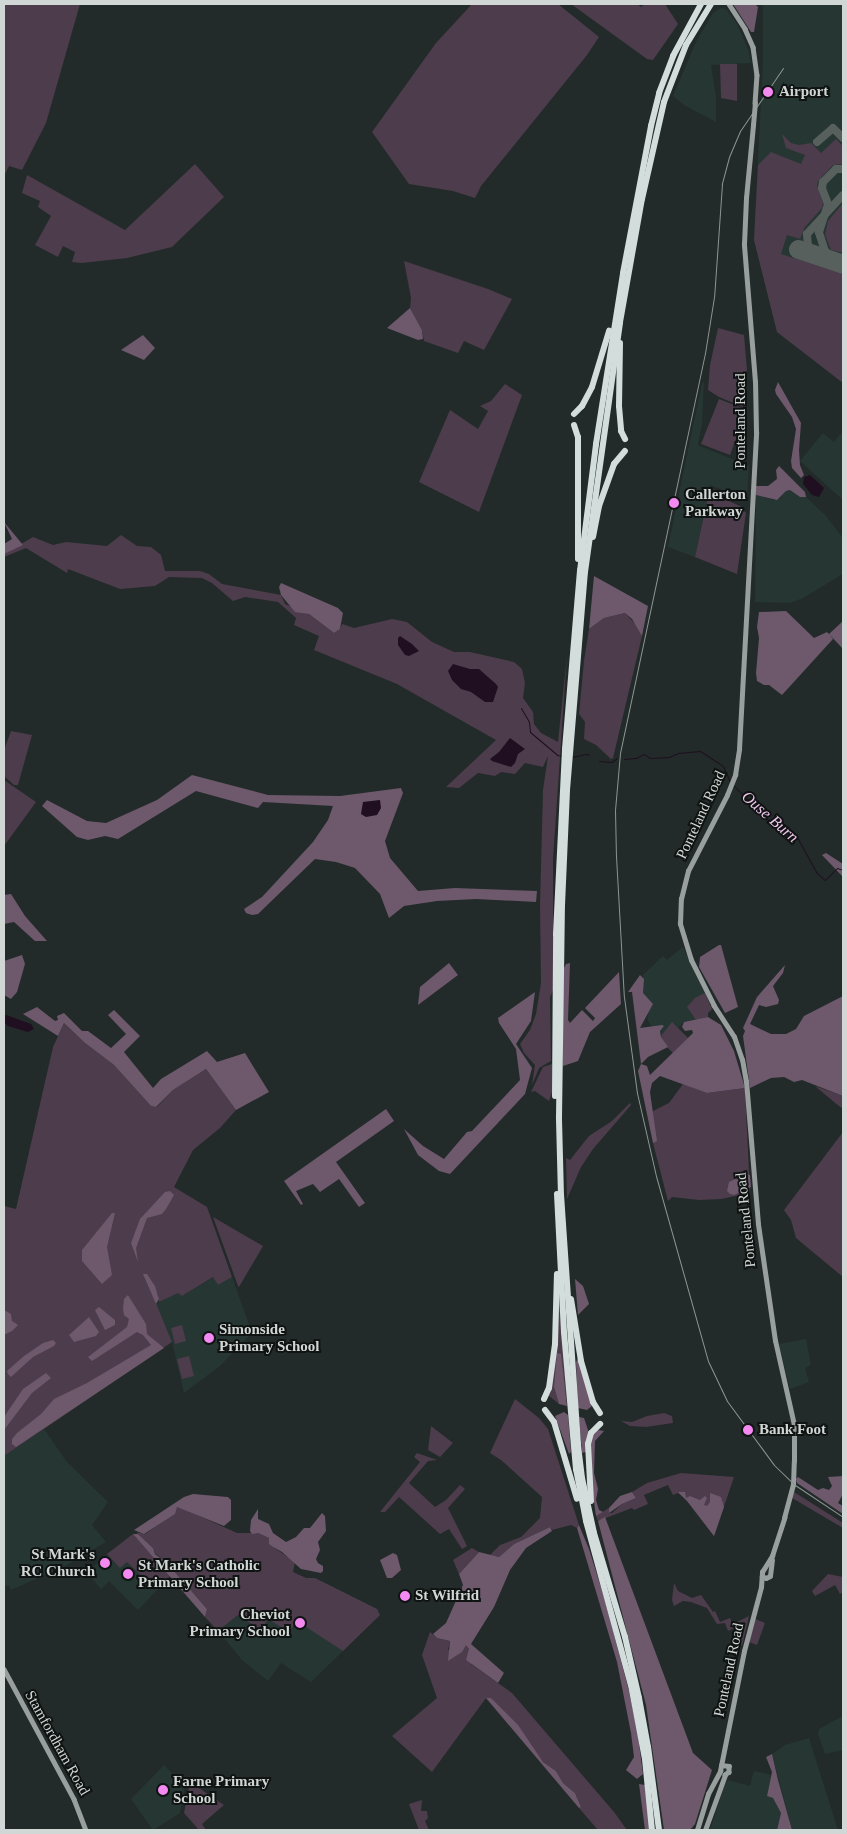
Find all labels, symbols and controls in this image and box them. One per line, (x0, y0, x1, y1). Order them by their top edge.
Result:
place label: Airport (779, 83, 828, 101)
marker: Airport (761, 85, 775, 99)
street label: Ponteland Road (732, 373, 750, 469)
place label: Callerton Parkway (685, 485, 746, 520)
marker: Callerton Parkway (667, 496, 681, 510)
street label: Ponteland Road (673, 768, 729, 862)
water label: Ouse Burn (738, 787, 802, 847)
street label: Ponteland Road (732, 1172, 760, 1268)
place label: Simonside Primary School (219, 1320, 319, 1355)
marker: Simonside Primary School (203, 1332, 215, 1344)
place label: Bank Foot (759, 1421, 826, 1439)
marker: Bank Foot (741, 1423, 755, 1437)
place label: St Mark's RC Church (21, 1545, 95, 1580)
place label: St Mark's Catholic Primary School (138, 1556, 260, 1591)
marker: St Mark's RC Church (99, 1557, 111, 1569)
marker: St Mark's Catholic Primary School (122, 1568, 134, 1580)
place label: St Wilfrid (415, 1587, 479, 1605)
marker: St Wilfrid (399, 1590, 411, 1602)
place label: Cheviot Primary School (190, 1605, 290, 1640)
marker: Cheviot Primary School (294, 1617, 306, 1629)
street label: Ponteland Road (710, 1621, 748, 1719)
street label: Stamfordham Road (21, 1687, 93, 1799)
place label: Farne Primary School (173, 1772, 269, 1807)
marker: Farne Primary School (157, 1784, 169, 1796)

